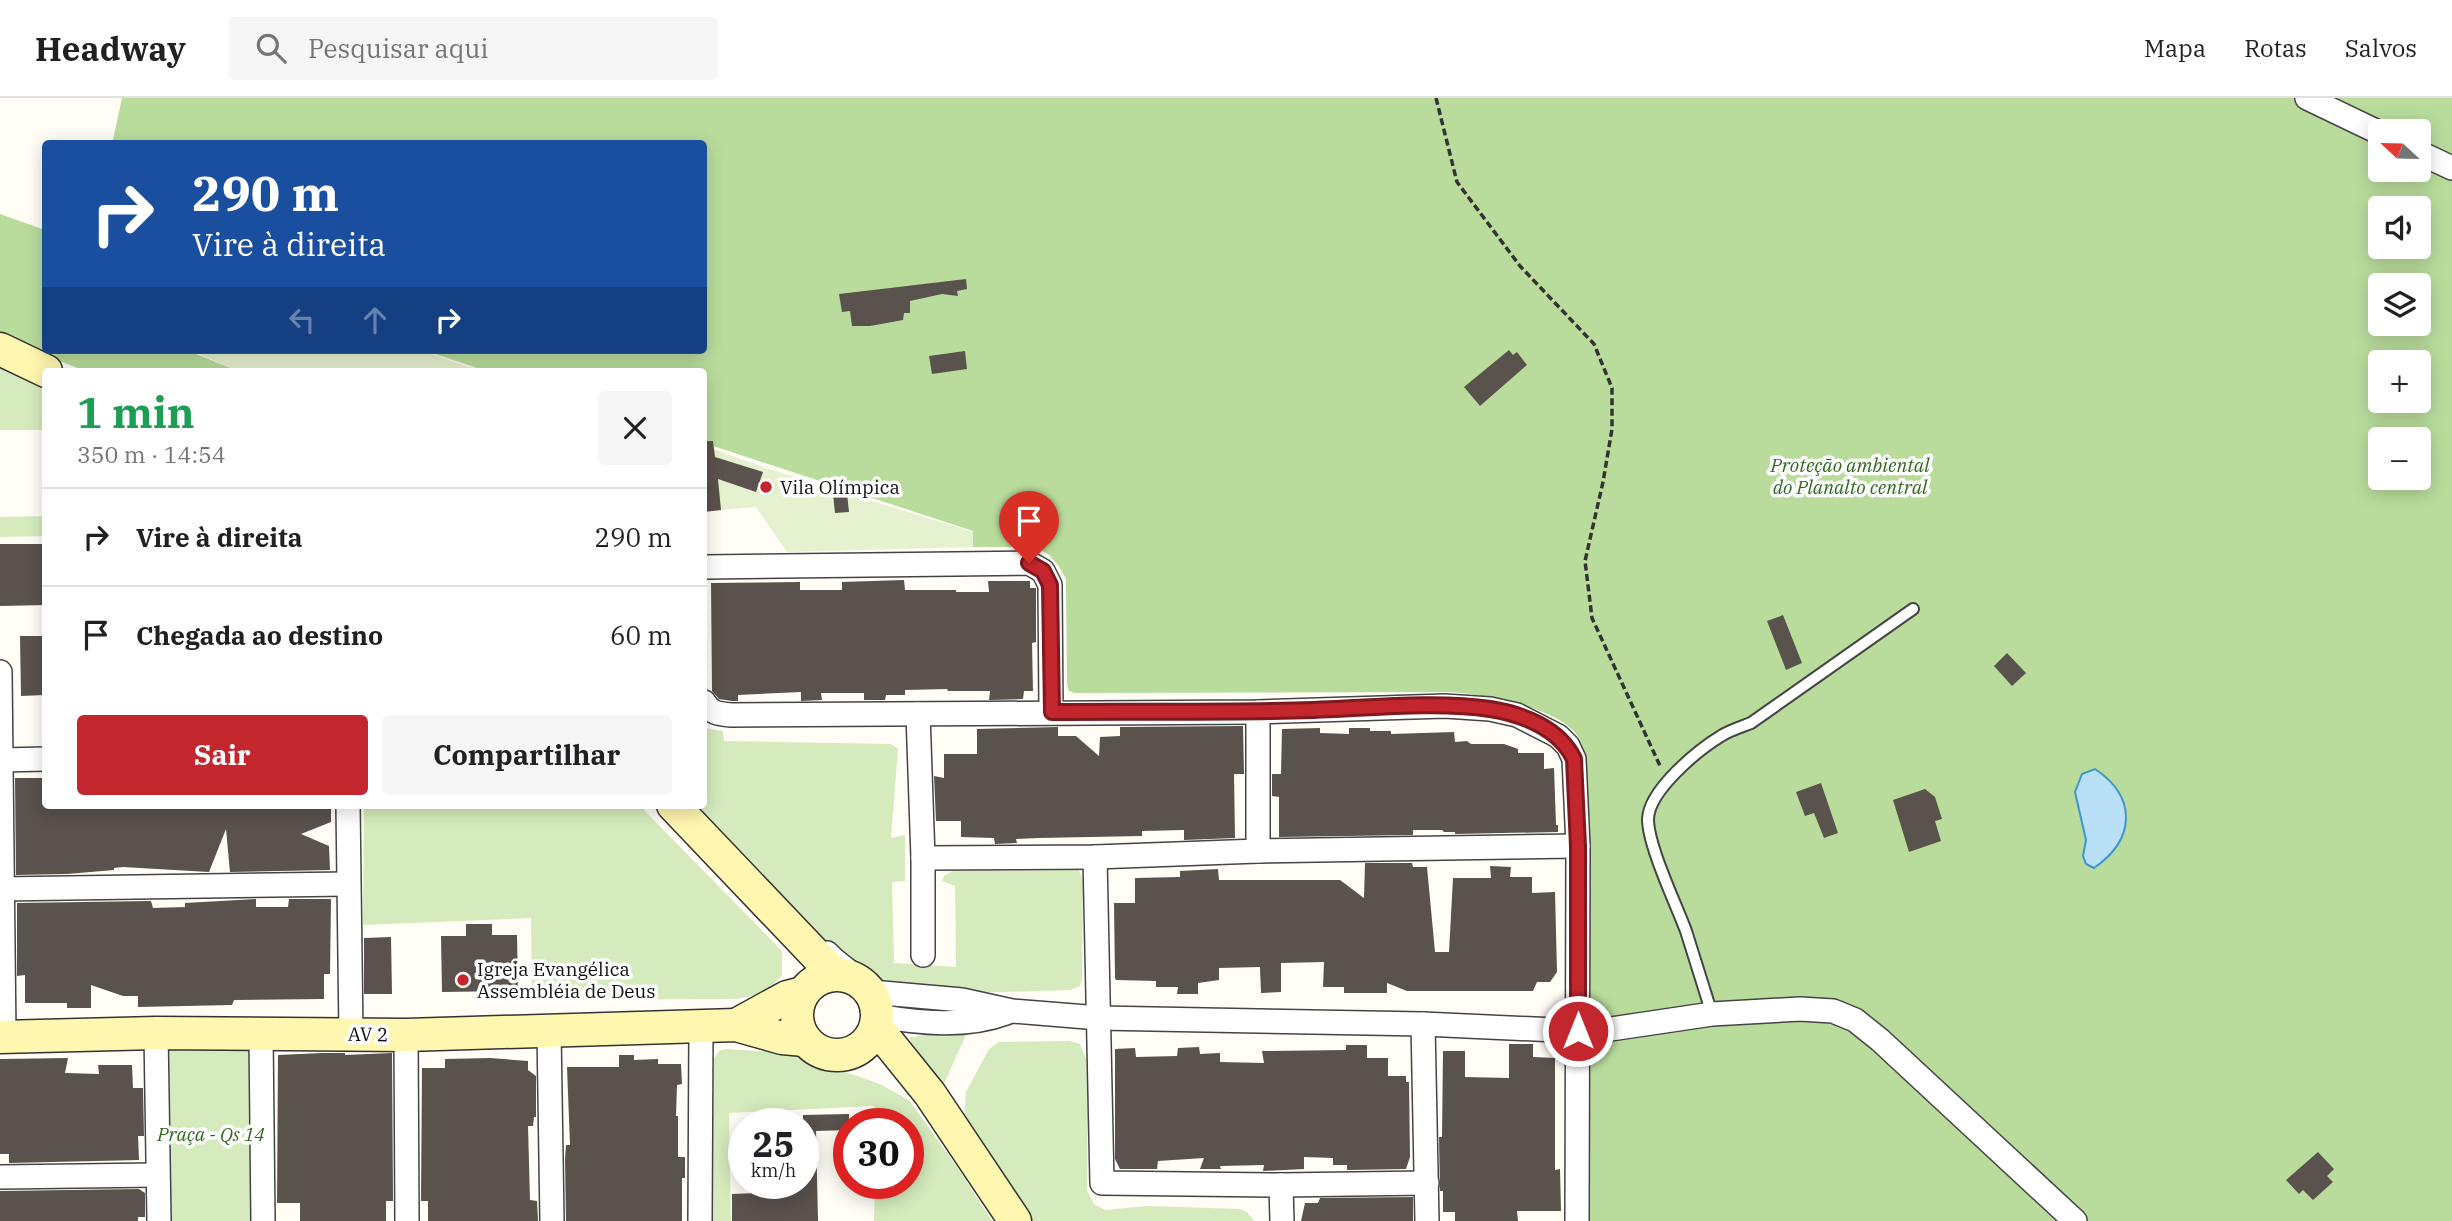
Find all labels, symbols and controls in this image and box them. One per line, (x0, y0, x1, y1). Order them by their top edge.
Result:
search box (228, 17, 718, 80)
text: Headway (35, 27, 186, 70)
icon: search (252, 29, 290, 67)
text: Pesquisar aqui (308, 31, 489, 65)
text: Mapa (2144, 32, 2206, 64)
text: Rotas (2244, 32, 2307, 64)
text: Salvos (2345, 32, 2417, 64)
north arrow (2368, 119, 2431, 182)
map controls (2368, 119, 2431, 490)
text: 290 m (192, 161, 339, 224)
icon: right (77, 168, 168, 259)
button: sound (2368, 196, 2431, 259)
text: Vire à direita (192, 223, 386, 265)
button: layers (2368, 273, 2431, 336)
icon: left (283, 301, 321, 339)
icon: ahead (356, 301, 394, 339)
icon: right (429, 301, 467, 339)
button: + (2368, 350, 2431, 413)
text: 1 min (77, 385, 195, 440)
button: close (598, 391, 672, 465)
button: − (2368, 427, 2431, 490)
text: 350 m · 14:54 (77, 439, 226, 469)
park label: Proteção ambiental do Planalto central (1769, 453, 1930, 499)
place label: Vila Olímpica (780, 475, 900, 499)
marker: Vila Olímpica (758, 479, 774, 495)
pin (999, 491, 1059, 563)
icon: arrive (1010, 502, 1048, 540)
icon: right (77, 518, 115, 556)
text: Vire à direita (136, 520, 303, 554)
text: 290 m (594, 520, 672, 554)
icon: arrive (77, 616, 115, 654)
text: Chegada ao destino (136, 618, 383, 652)
text: 60 m (610, 618, 672, 652)
button: Sair (77, 715, 368, 795)
button: Compartilhar (382, 715, 672, 795)
place label: Igreja Evangélica Assembléia de Deus (477, 957, 656, 1003)
marker: Igreja Evangélica Assembléia de Deus (455, 972, 471, 988)
position arrow (1541, 994, 1615, 1068)
street label: AV 2 (348, 1022, 388, 1046)
speed limit sign: 30 (833, 1108, 924, 1199)
text: 25 (752, 1121, 795, 1167)
park label: Praça - Qs 14 (156, 1122, 265, 1146)
text: km/h (751, 1159, 796, 1182)

